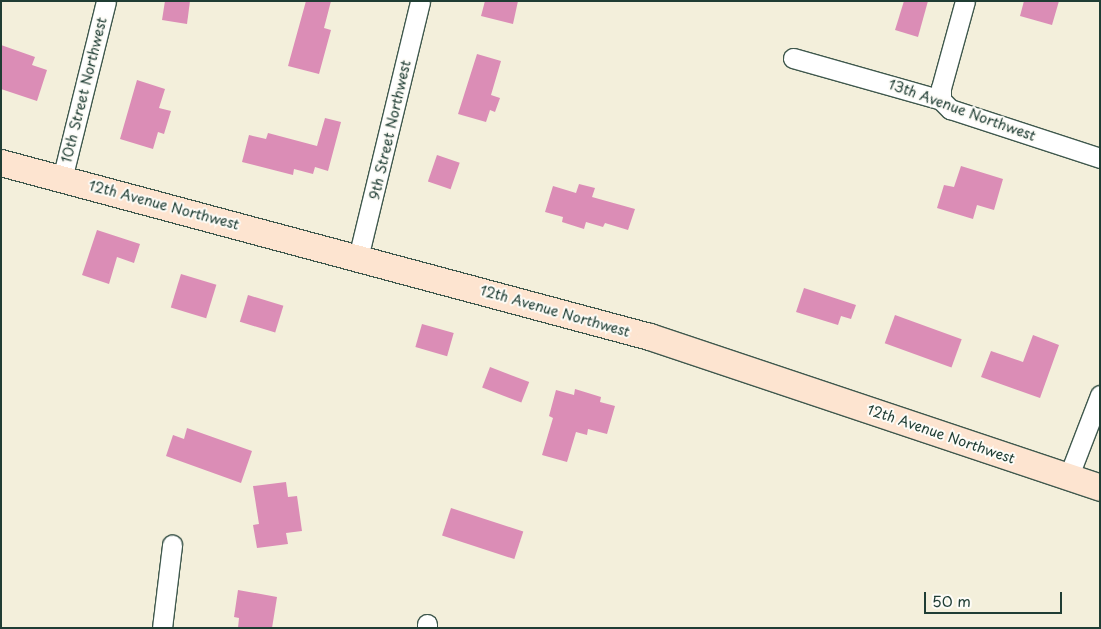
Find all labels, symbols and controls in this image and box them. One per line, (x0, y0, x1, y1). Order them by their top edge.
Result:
street label: 10th Street Northwest (58, 15, 110, 165)
street label: 9th Street Northwest (366, 59, 414, 201)
street label: 13th Avenue Northwest (886, 76, 1038, 144)
street label: 12th Avenue Northwest (86, 177, 242, 233)
street label: 12th Avenue Northwest (477, 281, 633, 341)
street label: 12th Avenue Northwest (864, 401, 1018, 467)
scale bar (926, 582, 1064, 614)
text: 50 m (932, 589, 971, 612)

